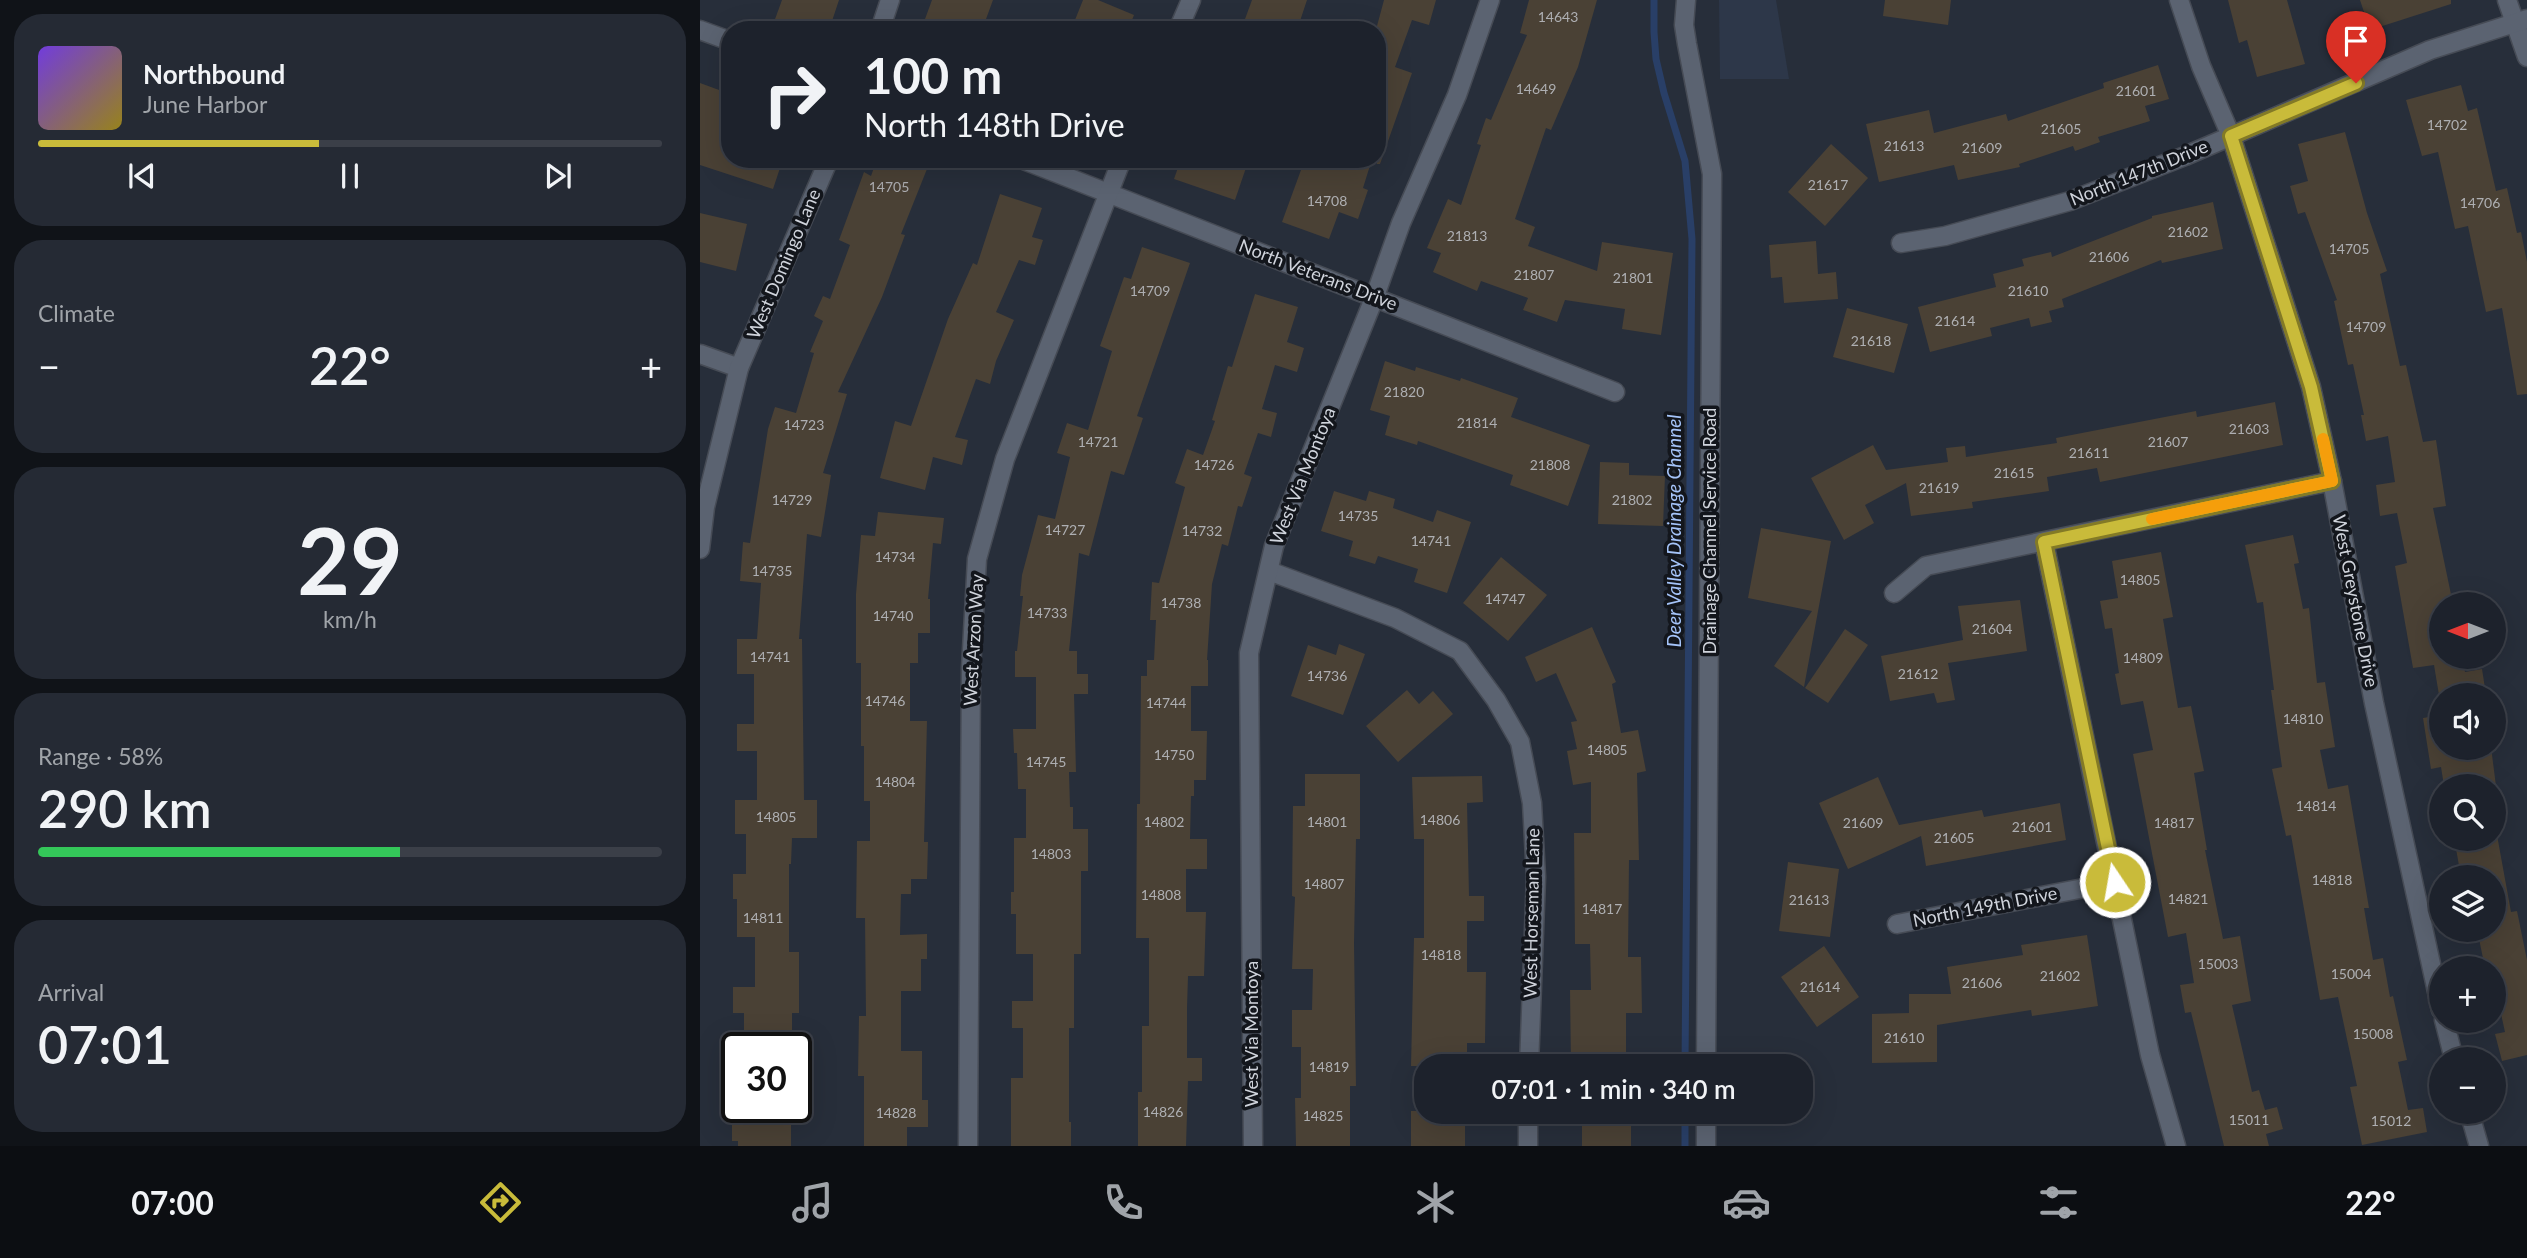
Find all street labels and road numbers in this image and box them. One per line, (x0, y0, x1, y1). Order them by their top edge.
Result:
street label: North 147th Drive (2067, 134, 2211, 210)
street label: West Domingo Lane (742, 185, 825, 342)
street label: North Veterans Drive (1236, 234, 1401, 314)
street label: West Via Montoya (1264, 404, 1340, 548)
street label: Drainage Channel Service Road (1698, 408, 1720, 654)
street label: West Greystone Drive (2328, 513, 2383, 689)
street label: West Arzon Way (959, 573, 987, 707)
street label: West Horseman Lane (1519, 828, 1543, 998)
street label: North 149th Drive (1911, 881, 2059, 931)
street label: West Via Montoya (1240, 961, 1262, 1107)

